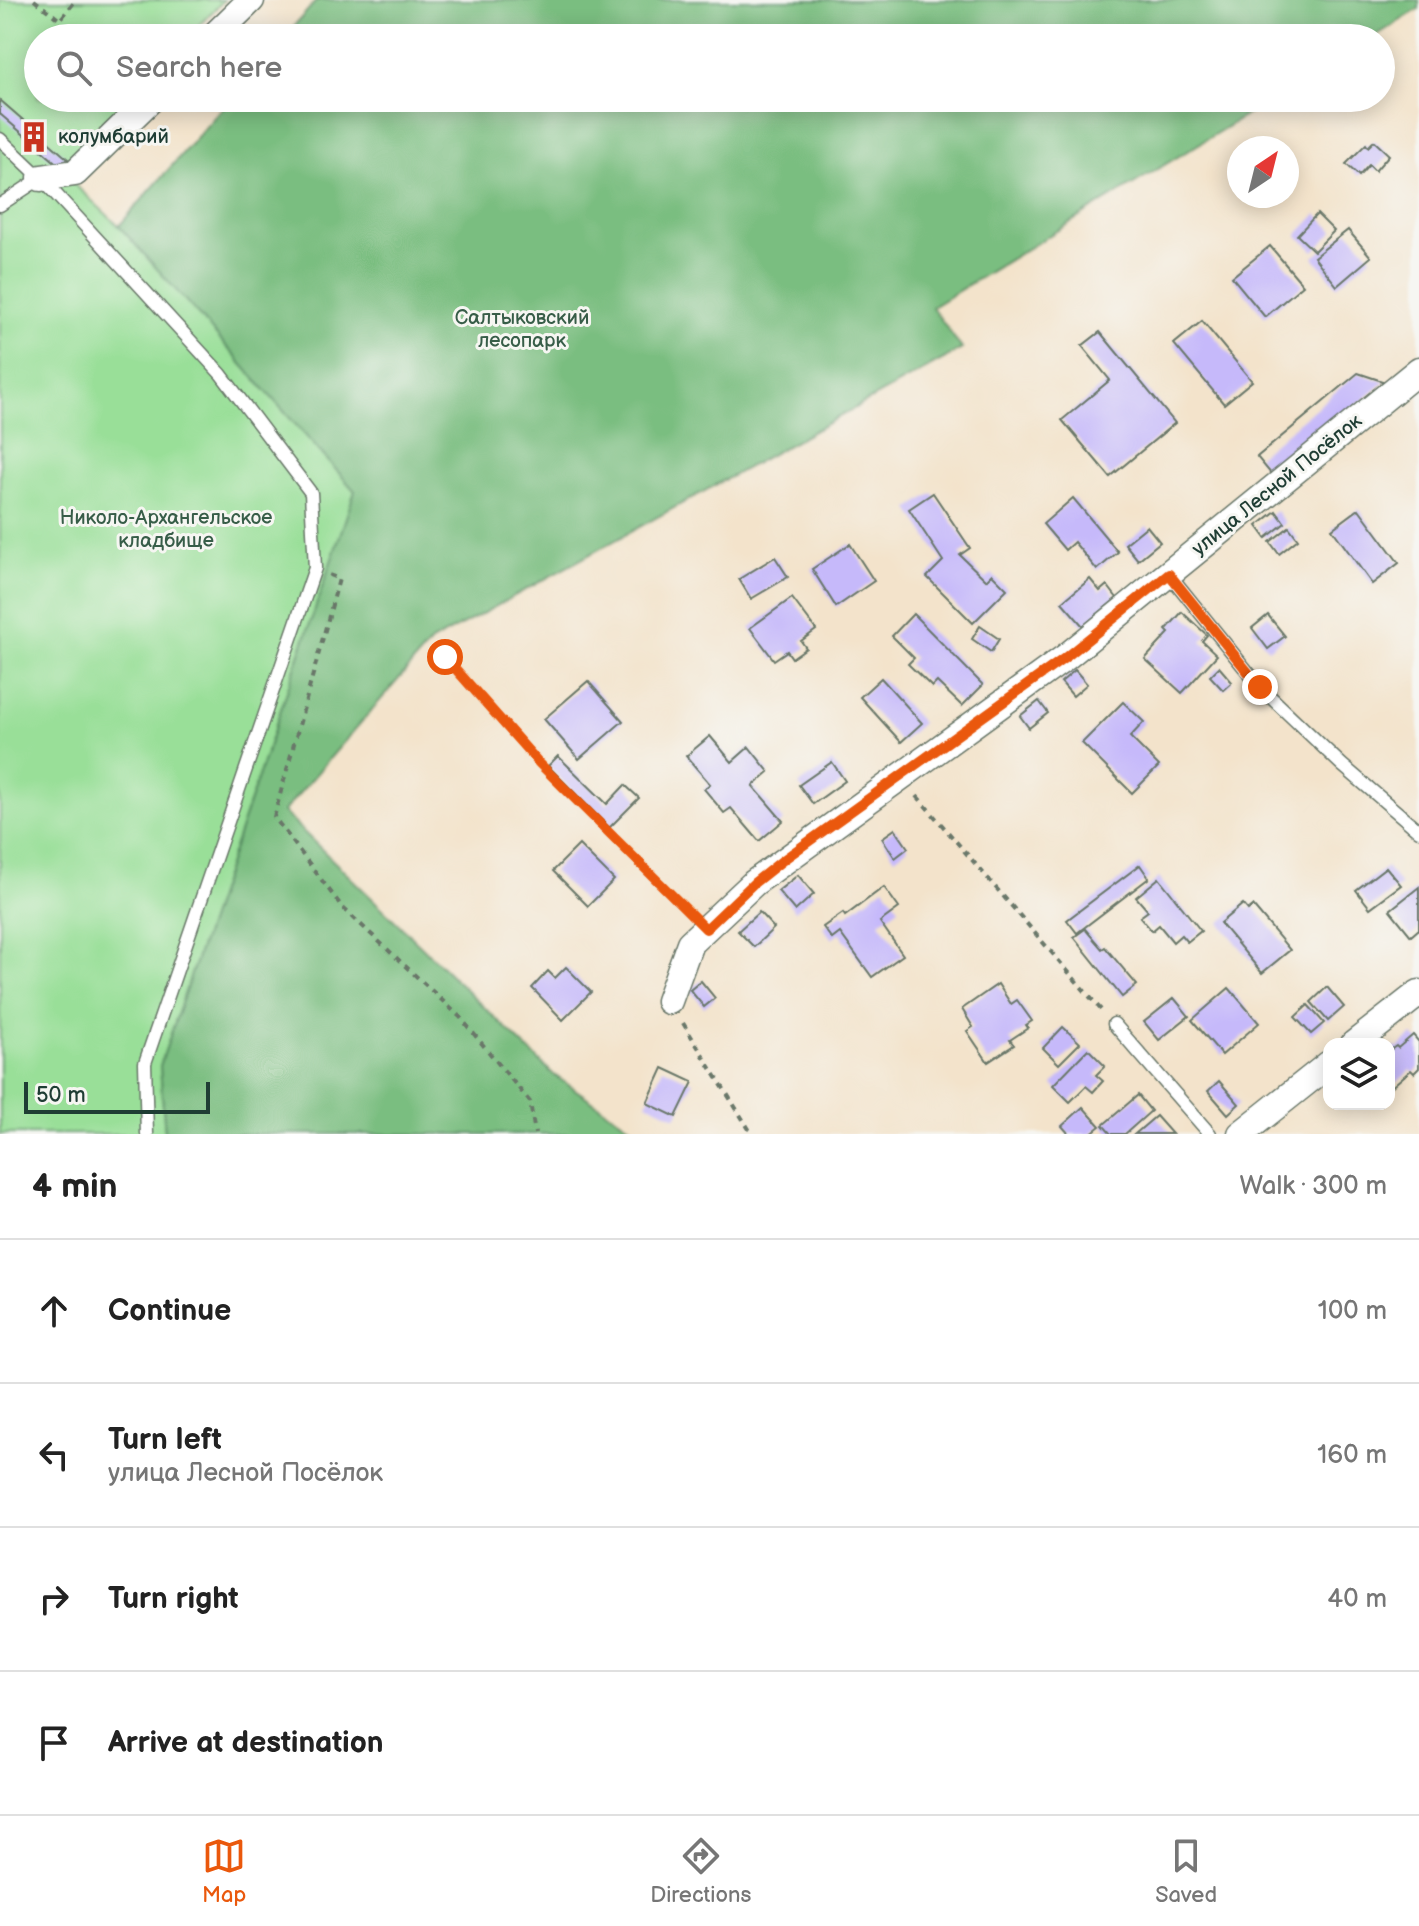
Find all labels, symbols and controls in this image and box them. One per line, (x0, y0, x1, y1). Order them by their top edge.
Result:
search box (24, 24, 1395, 112)
icon: search (52, 46, 96, 90)
text: Search here (116, 50, 282, 86)
building icon: колумбарий (17, 120, 51, 154)
place label: колумбарий (58, 125, 169, 149)
north arrow (1227, 136, 1299, 208)
park label: Салтыковский лесопарк (455, 306, 589, 353)
street label: улица Лесной Посёлок (1187, 409, 1367, 561)
park label: Николо-Архангельское кладбище (60, 506, 272, 553)
route start (427, 639, 463, 675)
route end (1242, 669, 1278, 705)
map controls (1323, 1038, 1395, 1110)
button: layers (1323, 1038, 1395, 1110)
scale bar (24, 1078, 210, 1114)
text: 50 m (36, 1082, 86, 1109)
text: 4 min (32, 1166, 118, 1207)
text: Walk · 300 m (1239, 1171, 1387, 1202)
icon: ahead (32, 1289, 76, 1333)
text: Continue (108, 1293, 231, 1329)
text: 100 m (1318, 1296, 1387, 1327)
text: Turn left (108, 1422, 222, 1458)
icon: left (32, 1433, 76, 1477)
text: 160 m (1317, 1440, 1387, 1471)
text: улица Лесной Посёлок (108, 1458, 383, 1489)
icon: right (32, 1577, 76, 1621)
text: Turn right (108, 1581, 239, 1617)
text: 40 m (1327, 1584, 1387, 1615)
icon: arrive (32, 1721, 76, 1765)
text: Arrive at destination (108, 1725, 384, 1761)
tab: Map (202, 1834, 246, 1909)
tab: Directions (650, 1834, 751, 1909)
tab: Saved (1155, 1834, 1217, 1909)

